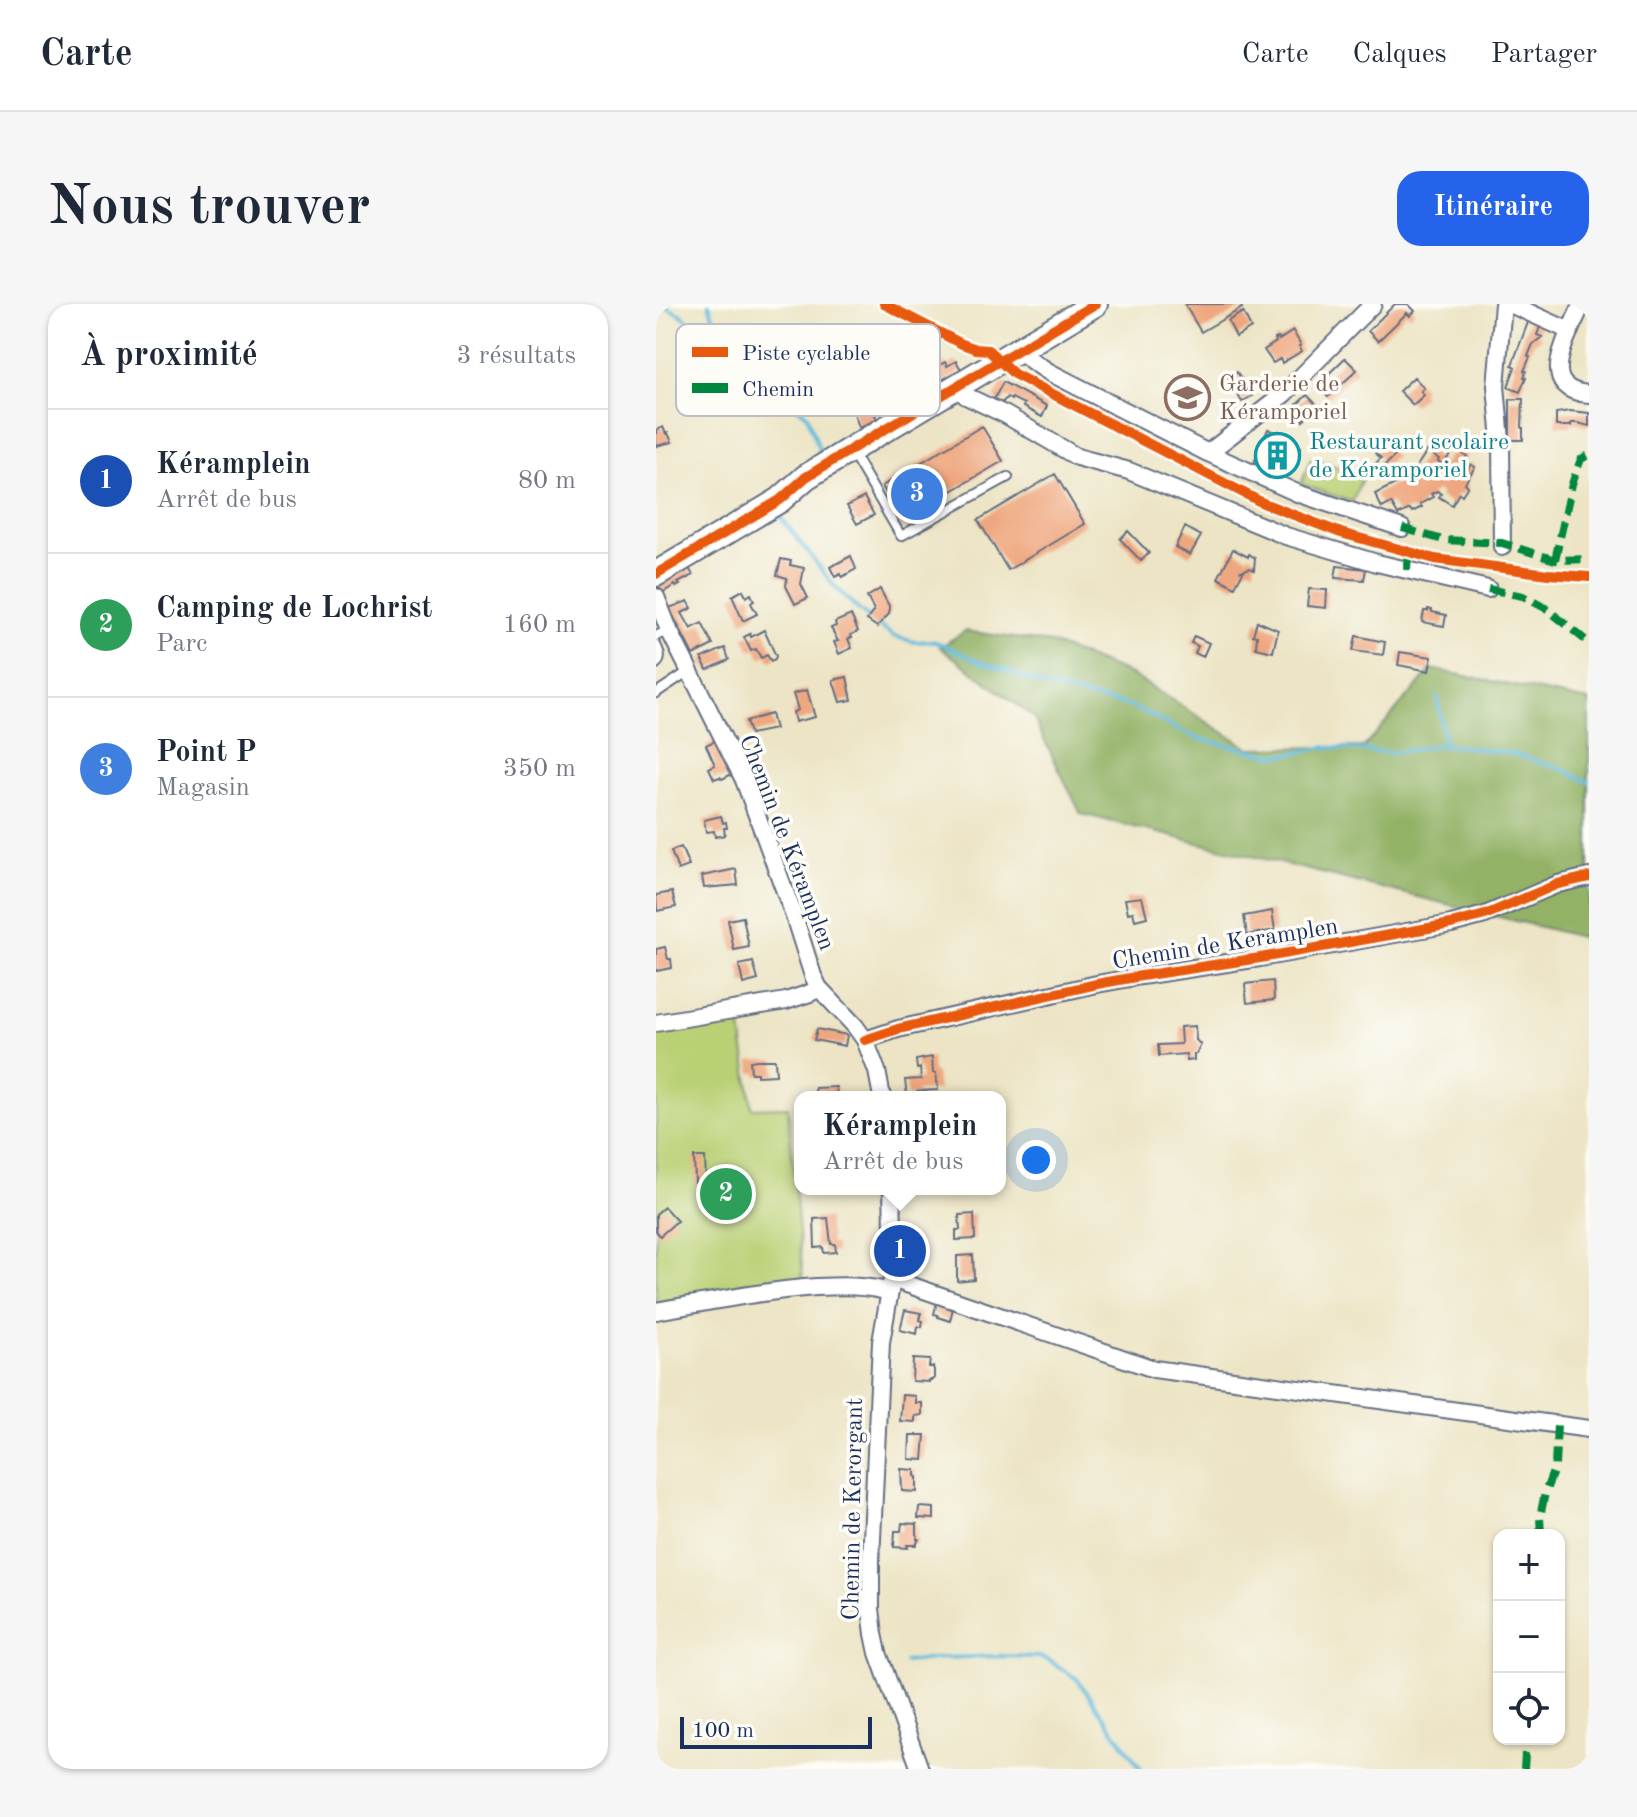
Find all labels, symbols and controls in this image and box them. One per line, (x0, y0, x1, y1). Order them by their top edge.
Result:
text: Carte (40, 36, 133, 74)
text: Carte (1242, 41, 1309, 69)
text: Calques (1353, 41, 1447, 69)
text: Partager (1491, 41, 1597, 69)
button: Itinéraire (1397, 171, 1589, 246)
text: Nous trouver (48, 180, 371, 236)
legend (676, 324, 940, 416)
text: À proximité (80, 339, 258, 373)
text: 3 résultats (457, 343, 576, 369)
text: Piste cyclable (742, 343, 870, 365)
school or university icon: Garderie de Kéramporiel (1164, 373, 1212, 421)
place label: Garderie de Kéramporiel (1219, 373, 1347, 425)
text: Chemin (742, 379, 814, 401)
building icon: Restaurant scolaire de Kéramporiel (1254, 431, 1302, 479)
place label: Restaurant scolaire de Kéramporiel (1309, 431, 1509, 483)
text: Kéramplein (156, 450, 311, 480)
pin: 3 (891, 464, 943, 524)
text: 1 (98, 468, 114, 494)
text: 80 m (518, 468, 576, 494)
text: Arrêt de bus (156, 487, 297, 513)
text: Camping de Lochrist (156, 594, 432, 624)
text: 2 (98, 612, 114, 638)
text: 160 m (503, 612, 576, 638)
text: Parc (156, 631, 207, 657)
street label: Chemin de Kéramplen (734, 732, 838, 954)
text: Point P (156, 738, 257, 768)
text: 3 (98, 756, 114, 782)
text: 350 m (503, 756, 576, 782)
text: Magasin (156, 775, 250, 801)
street label: Chemin de Keramplen (1111, 915, 1340, 975)
popup (794, 1091, 1006, 1195)
text: Kéramplein (823, 1112, 977, 1142)
your location (1016, 1140, 1056, 1180)
text: Arrêt de bus (823, 1149, 963, 1175)
pin: 2 (700, 1164, 752, 1224)
pin: 1 (874, 1221, 926, 1281)
street label: Chemin de Kerorgant (840, 1398, 868, 1621)
map controls (1493, 1529, 1565, 1745)
button: + (1493, 1529, 1565, 1601)
button: − (1493, 1601, 1565, 1673)
button: locate (1493, 1673, 1565, 1745)
scale bar (680, 1713, 872, 1749)
text: 100 m (692, 1720, 754, 1742)

